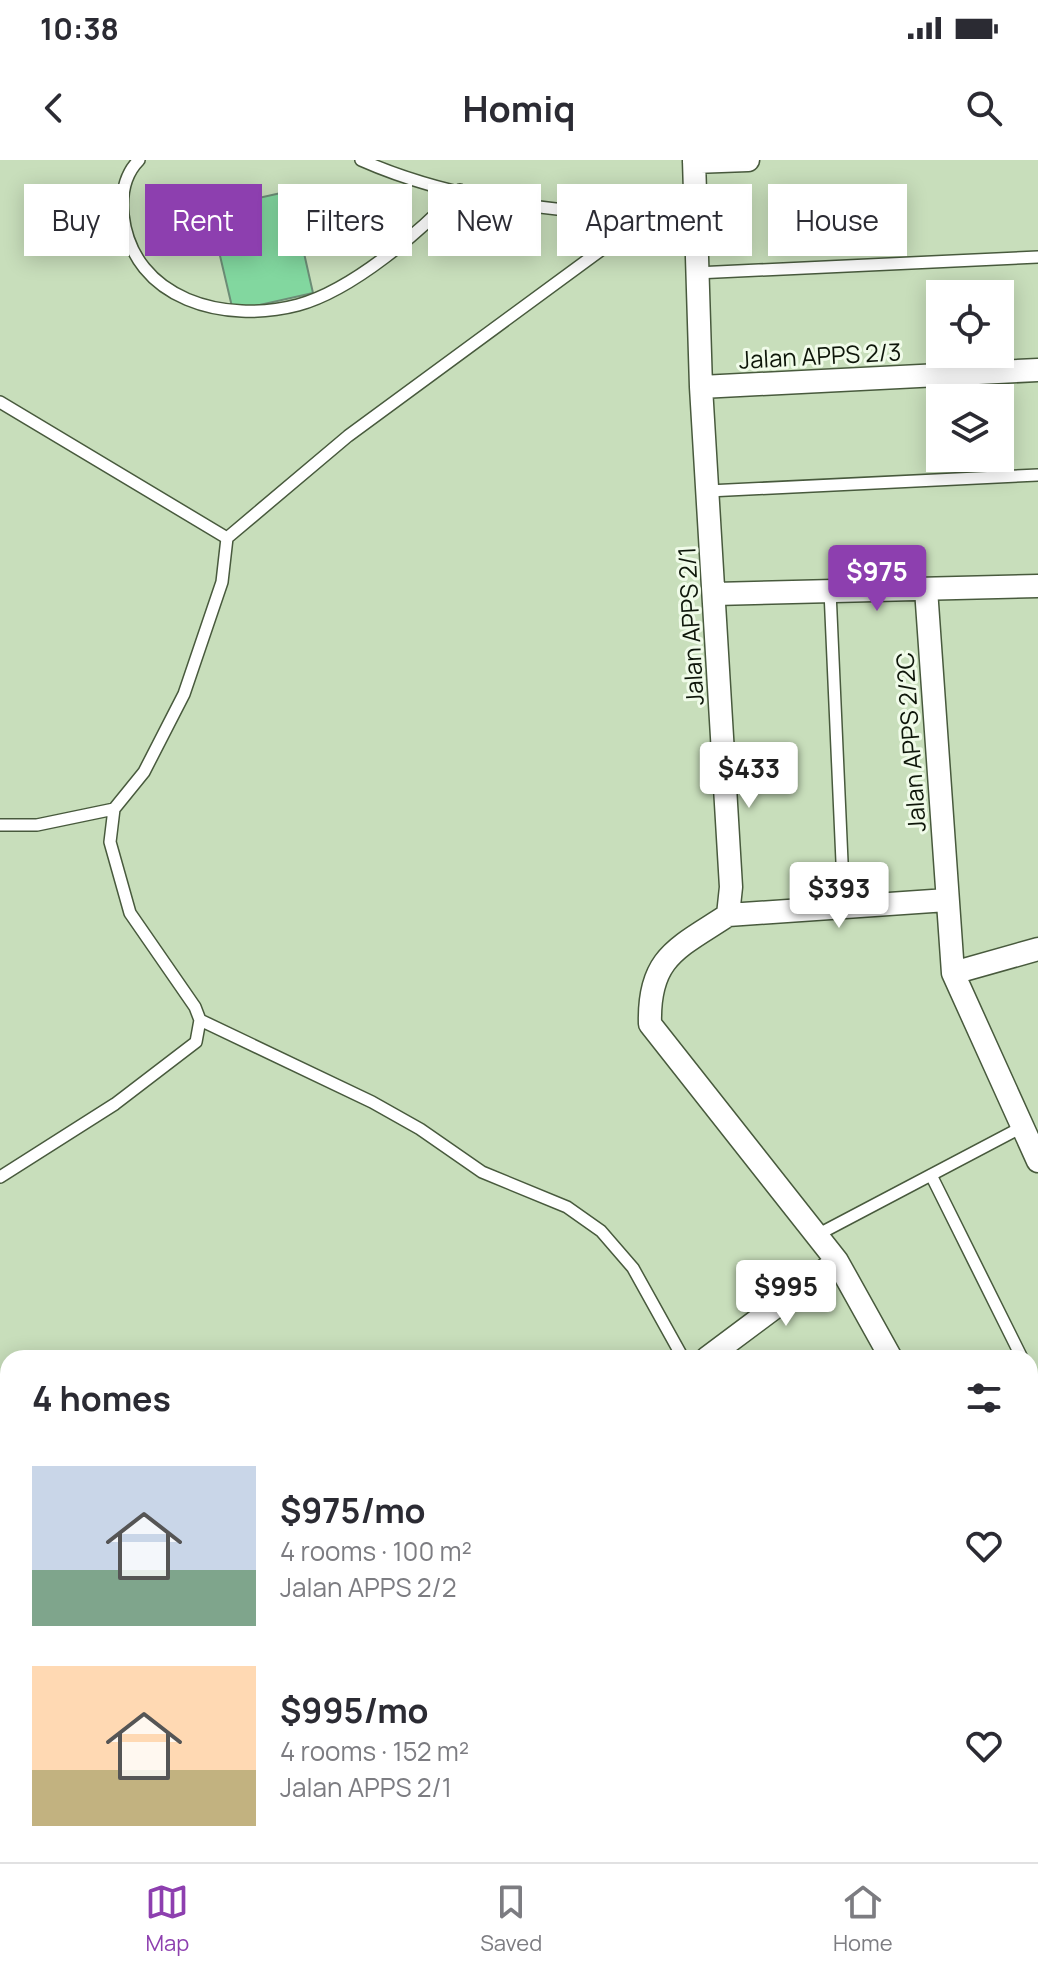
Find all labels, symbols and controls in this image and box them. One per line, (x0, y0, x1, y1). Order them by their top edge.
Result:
text: 10:38 (40, 8, 119, 49)
text: Homiq (463, 84, 575, 133)
icon: back (32, 86, 76, 130)
icon: search (962, 86, 1006, 130)
chip: Buy (24, 184, 129, 256)
chip: Rent (145, 184, 262, 256)
chip: Filters (278, 184, 412, 256)
chip: New (428, 184, 541, 256)
chip: Apartment (557, 184, 752, 256)
chip: House (768, 184, 907, 256)
map controls (926, 280, 1014, 472)
button: locate (926, 280, 1014, 368)
street label: Jalan APPS 2/3 (738, 334, 902, 376)
button: layers (926, 384, 1014, 472)
pin: $975 (830, 545, 924, 613)
street label: Jalan APPS 2/1 (669, 546, 711, 706)
text: $975 (846, 553, 908, 589)
street label: Jalan APPS 2/2C (887, 651, 933, 833)
pin: $433 (702, 742, 796, 810)
text: $433 (718, 750, 780, 786)
pin: $393 (792, 862, 886, 930)
text: $393 (808, 870, 870, 906)
pin: $995 (739, 1260, 833, 1328)
text: $995 (754, 1268, 818, 1304)
text: 4 homes (32, 1375, 171, 1421)
icon: filters (962, 1376, 1006, 1420)
text: $975/mo (280, 1487, 425, 1533)
icon: home (96, 1498, 192, 1594)
icon: heart (962, 1524, 1006, 1568)
text: 4 rooms · 100 m² (280, 1533, 472, 1569)
text: Jalan APPS 2/2 (280, 1569, 456, 1605)
text: $995/mo (280, 1687, 429, 1733)
icon: home (96, 1698, 192, 1794)
icon: heart (962, 1724, 1006, 1768)
text: 4 rooms · 152 m² (280, 1733, 469, 1769)
text: Jalan APPS 2/1 (280, 1769, 452, 1805)
tab: Map (145, 1880, 189, 1958)
tab: Saved (480, 1880, 542, 1958)
tab: Home (833, 1880, 893, 1958)

